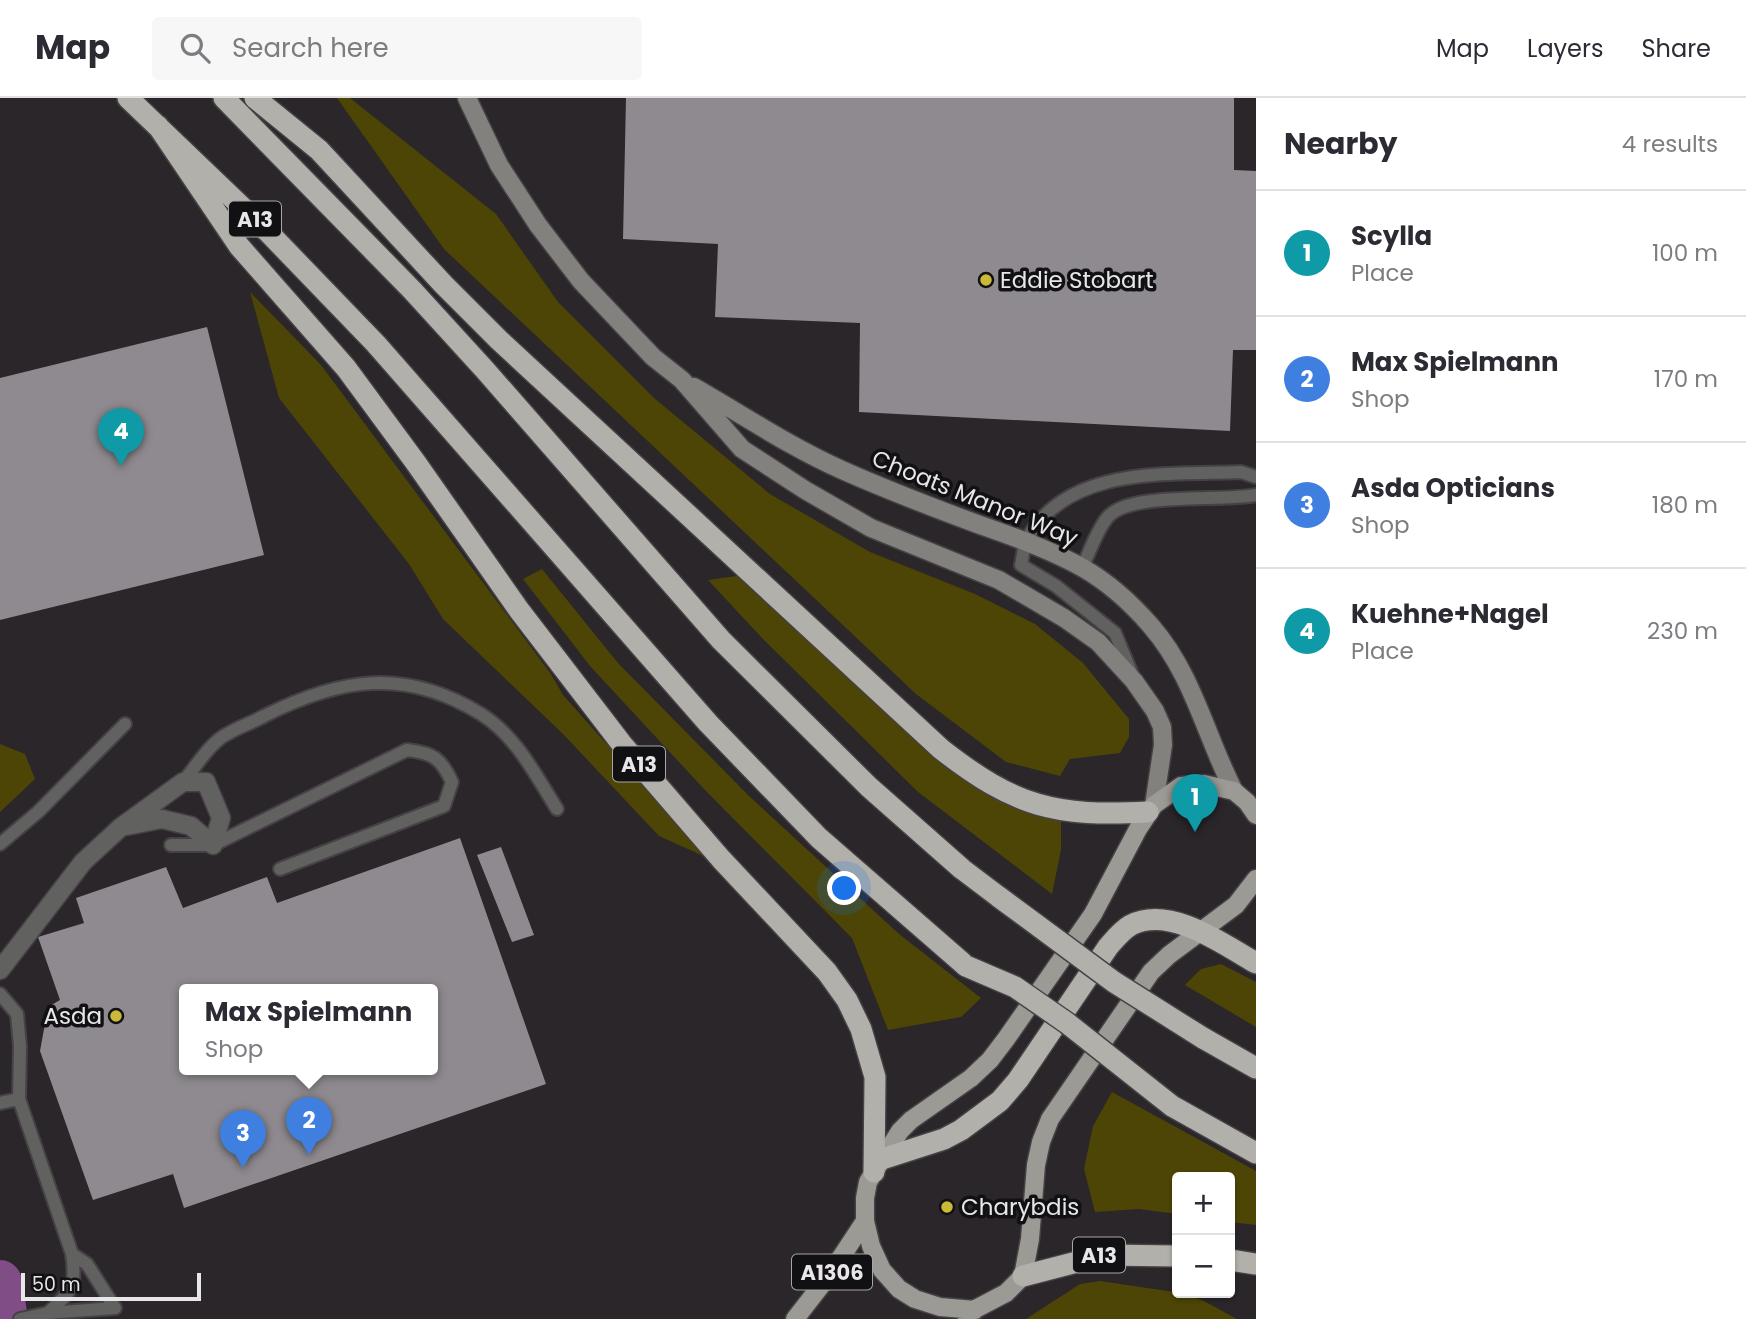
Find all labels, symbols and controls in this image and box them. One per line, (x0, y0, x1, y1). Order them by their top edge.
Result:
search box (152, 17, 642, 80)
text: Map (35, 24, 110, 71)
icon: search (176, 29, 214, 67)
text: Search here (232, 30, 389, 66)
text: Map (1436, 32, 1489, 65)
text: Layers (1527, 32, 1603, 65)
text: Share (1641, 32, 1711, 65)
text: Nearby (1284, 122, 1398, 165)
text: 4 results (1622, 128, 1718, 160)
road number: A13 (229, 202, 281, 236)
text: Scylla (1351, 218, 1432, 254)
text: 1 (1303, 237, 1311, 269)
text: 100 m (1652, 237, 1718, 269)
text: Place (1351, 257, 1414, 289)
place label: Eddie Stobart (1000, 264, 1154, 296)
marker: Eddie Stobart (978, 272, 994, 288)
text: Max Spielmann (1351, 344, 1559, 380)
text: 2 (1300, 363, 1314, 395)
text: 170 m (1654, 363, 1718, 395)
text: Shop (1351, 383, 1410, 415)
pin: 4 (98, 408, 144, 466)
street label: Choats Manor Way (867, 442, 1083, 554)
text: Asda Opticians (1351, 470, 1555, 506)
text: 3 (1300, 489, 1314, 521)
text: 180 m (1652, 489, 1718, 521)
text: Shop (1351, 509, 1410, 541)
text: Kuehne+Nagel (1351, 596, 1549, 632)
text: 4 (1299, 615, 1315, 647)
text: 230 m (1647, 615, 1718, 647)
text: Place (1351, 635, 1414, 667)
road number: A13 (613, 746, 665, 782)
pin: 1 (1172, 774, 1218, 832)
your location (827, 871, 861, 905)
popup (179, 984, 438, 1075)
text: Max Spielmann (205, 994, 412, 1030)
place label: Asda (43, 1000, 102, 1032)
marker: Asda (108, 1008, 124, 1024)
text: Shop (205, 1033, 263, 1065)
pin: 2 (286, 1097, 332, 1155)
pin: 3 (220, 1110, 266, 1168)
map controls (1172, 1172, 1235, 1298)
button: + (1172, 1172, 1235, 1235)
place label: Charybdis (961, 1191, 1079, 1223)
marker: Charybdis (939, 1199, 955, 1215)
button: − (1172, 1235, 1235, 1298)
road number: A13 (1073, 1238, 1125, 1272)
road number: A1306 (792, 1254, 872, 1290)
scale bar (21, 1270, 201, 1302)
text: 50 m (32, 1271, 81, 1298)

